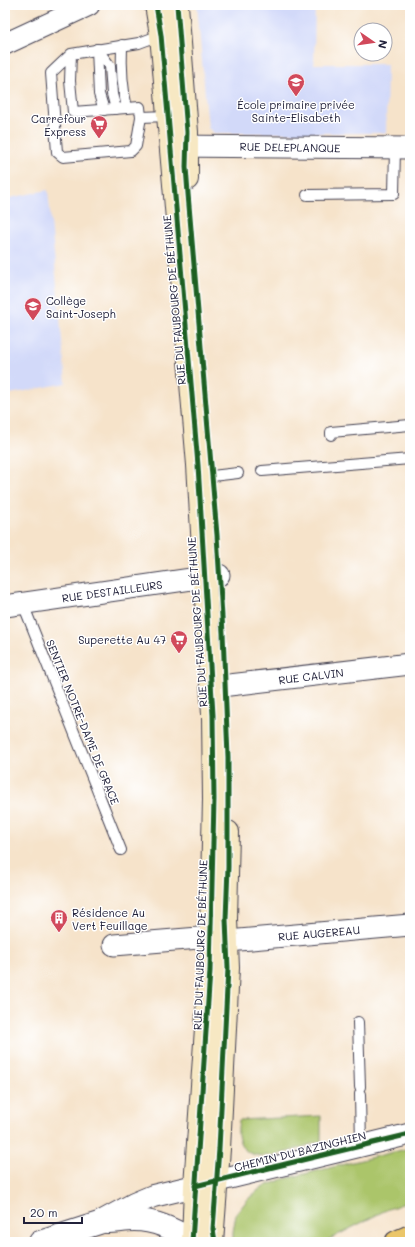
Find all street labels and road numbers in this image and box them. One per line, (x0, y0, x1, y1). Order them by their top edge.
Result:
street label: RUE DELEPLANQUE (240, 139, 340, 155)
street label: RUE DU FAUBOURG DE BÉTHUNE (159, 214, 189, 386)
street label: RUE DU FAUBOURG DE BÉTHUNE (184, 537, 210, 707)
street label: RUE DESTAILLEURS (61, 577, 163, 605)
street label: SENTIER NOTRE-DAME DE GRACE (43, 637, 123, 807)
street label: RUE CALVIN (278, 665, 344, 687)
street label: RUE DU FAUBOURG DE BÉTHUNE (190, 860, 210, 1030)
street label: RUE AUGEREAU (278, 922, 360, 944)
street label: CHEMIN DU BAZINGHIEN (232, 1127, 368, 1175)

